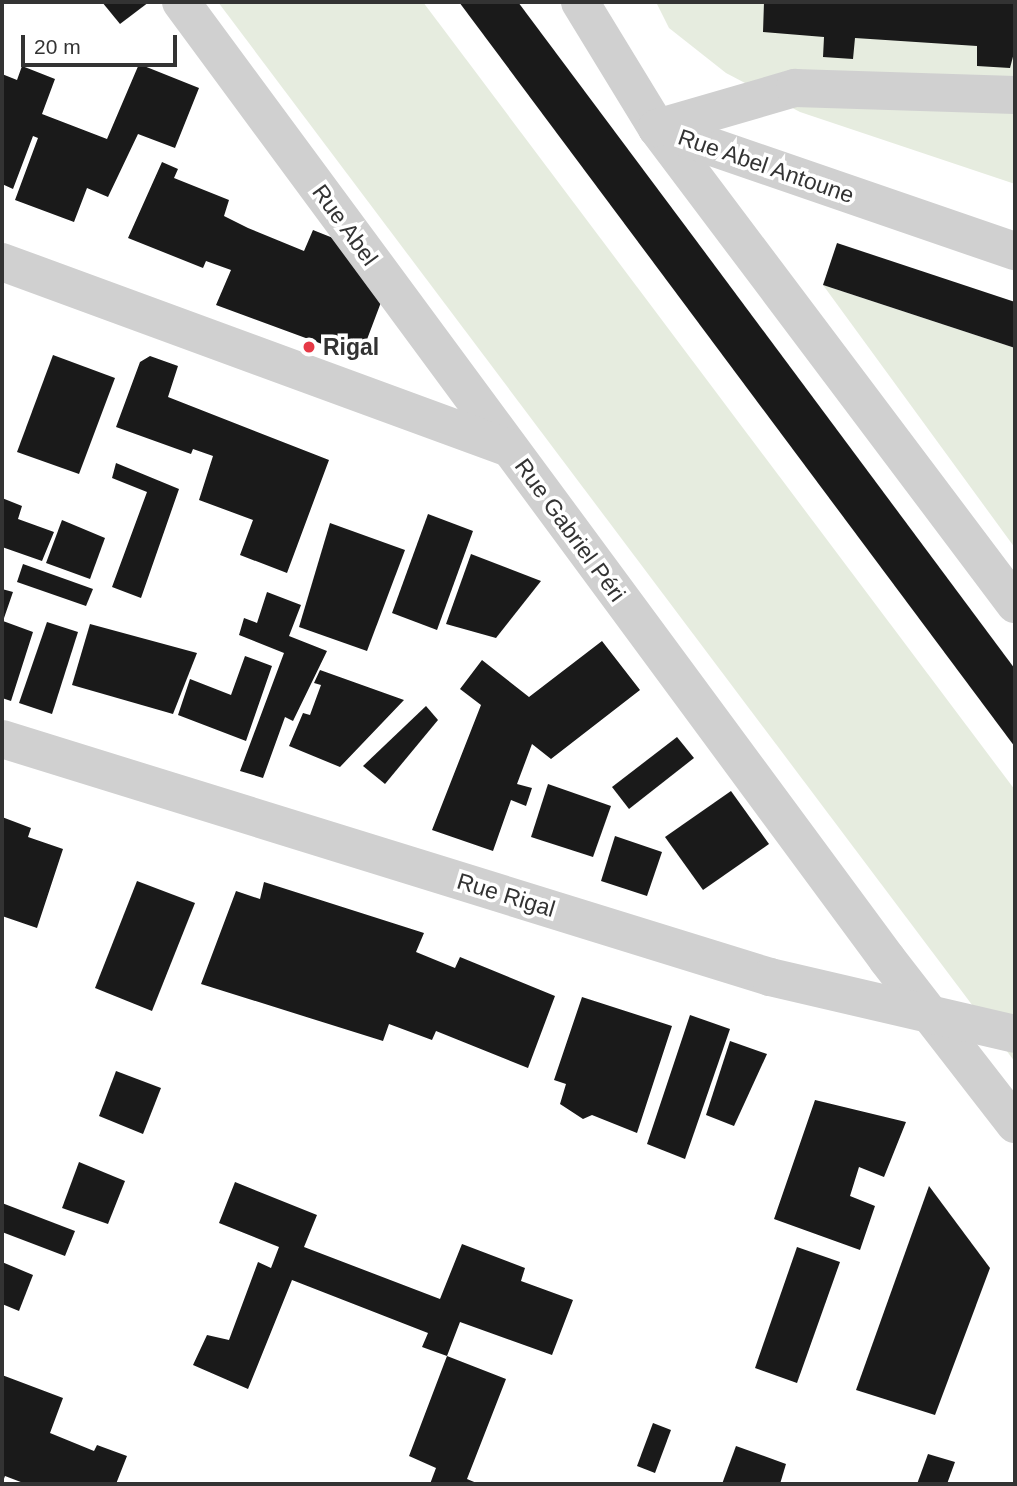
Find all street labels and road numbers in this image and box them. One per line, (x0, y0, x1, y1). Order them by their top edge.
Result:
street label: Rue Abel Antoune (673, 123, 859, 209)
street label: Rue Abel (306, 179, 384, 271)
street label: Rue Gabriel Péri (509, 453, 631, 607)
street label: Rue Rigal (454, 867, 558, 923)

